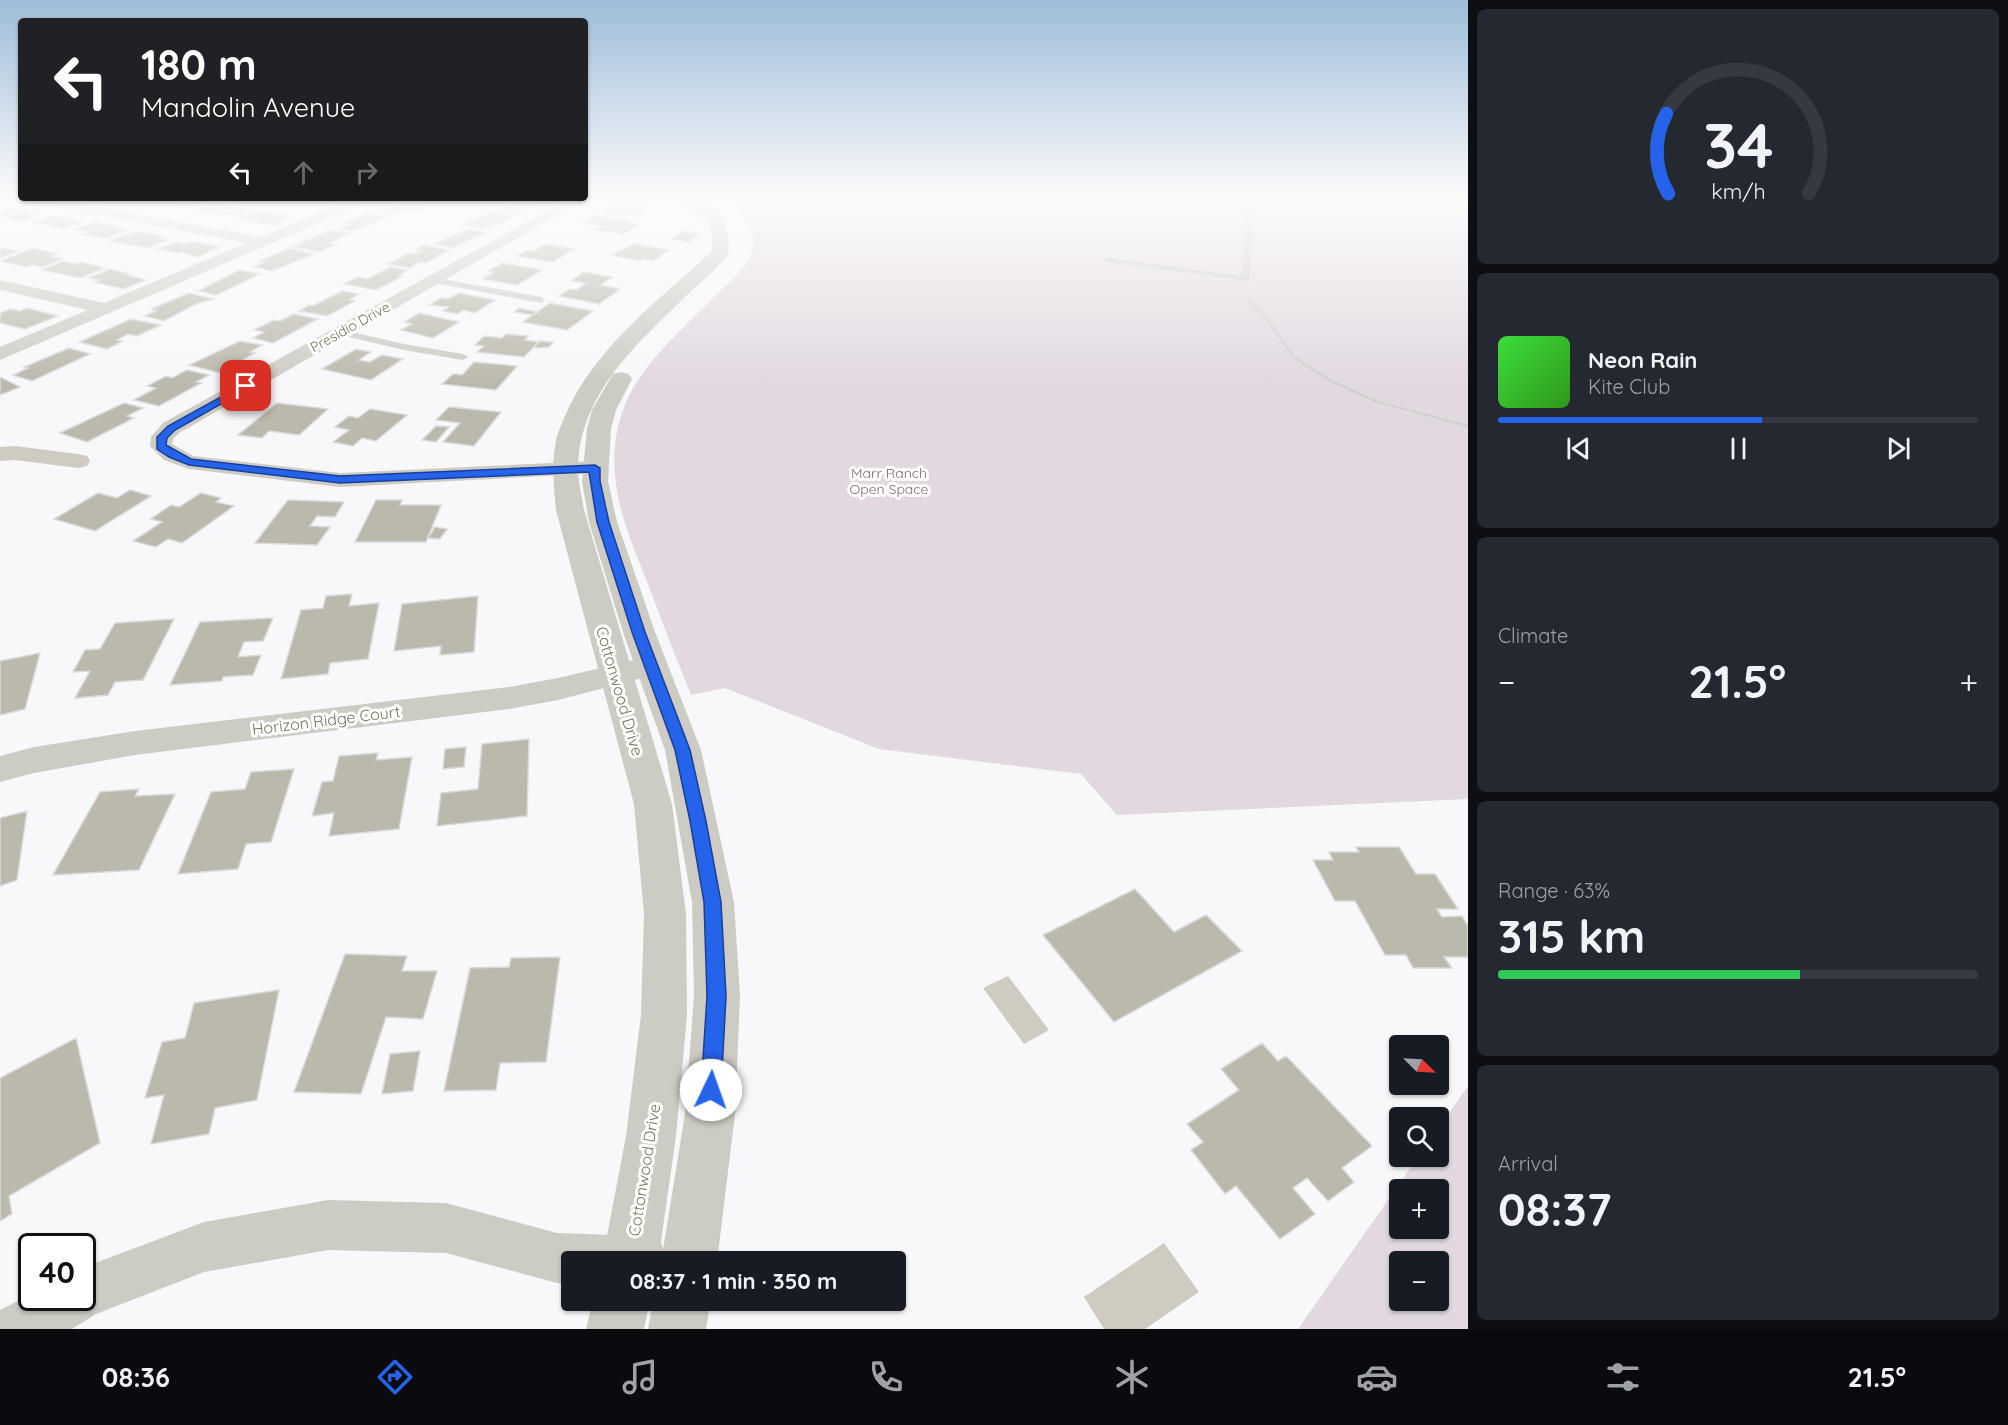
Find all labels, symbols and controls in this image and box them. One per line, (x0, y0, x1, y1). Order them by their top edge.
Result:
text: 180 m (141, 38, 257, 91)
icon: left (42, 42, 120, 120)
text: Mandolin Avenue (141, 90, 355, 124)
text: 34 (1703, 106, 1773, 184)
icon: left (224, 156, 257, 189)
icon: ahead (287, 156, 320, 189)
icon: right (350, 156, 383, 189)
text: km/h (1711, 178, 1765, 204)
street label: Presidio Drive (307, 298, 393, 356)
text: Neon Rain (1588, 346, 1697, 374)
pin (220, 360, 271, 411)
icon: arrive (229, 369, 262, 402)
text: Kite Club (1588, 374, 1670, 399)
icon: previous (1562, 432, 1595, 465)
icon: pause (1722, 432, 1755, 465)
icon: next (1882, 432, 1915, 465)
park label: Marr Ranch Open Space (849, 464, 929, 498)
text: Climate (1498, 623, 1568, 648)
street label: Cottonwood Drive (592, 624, 648, 758)
text: 21.5° (1688, 653, 1786, 709)
text: − (1498, 661, 1515, 702)
text: + (1959, 661, 1978, 702)
street label: Horizon Ridge Court (251, 701, 401, 739)
text: Range · 63% (1498, 878, 1610, 903)
text: 315 km (1498, 908, 1645, 964)
north arrow (1389, 1035, 1449, 1095)
map controls (1389, 1035, 1449, 1311)
position arrow (679, 1058, 743, 1122)
street label: Cottonwood Drive (624, 1102, 664, 1238)
button: search (1389, 1107, 1449, 1167)
text: Arrival (1498, 1151, 1558, 1176)
button: + (1389, 1179, 1449, 1239)
text: 08:37 (1498, 1181, 1611, 1237)
speed limit sign: 40 (18, 1233, 96, 1311)
button: − (1389, 1251, 1449, 1311)
text: 08:37 · 1 min · 350 m (630, 1267, 837, 1295)
icon: directions (374, 1356, 416, 1398)
icon: music (619, 1356, 661, 1398)
icon: phone (865, 1356, 907, 1398)
icon: climate (1111, 1356, 1153, 1398)
icon: car (1356, 1356, 1398, 1398)
icon: filters (1602, 1356, 1644, 1398)
text: 08:36 (102, 1360, 170, 1394)
text: 21.5° (1847, 1360, 1906, 1394)

